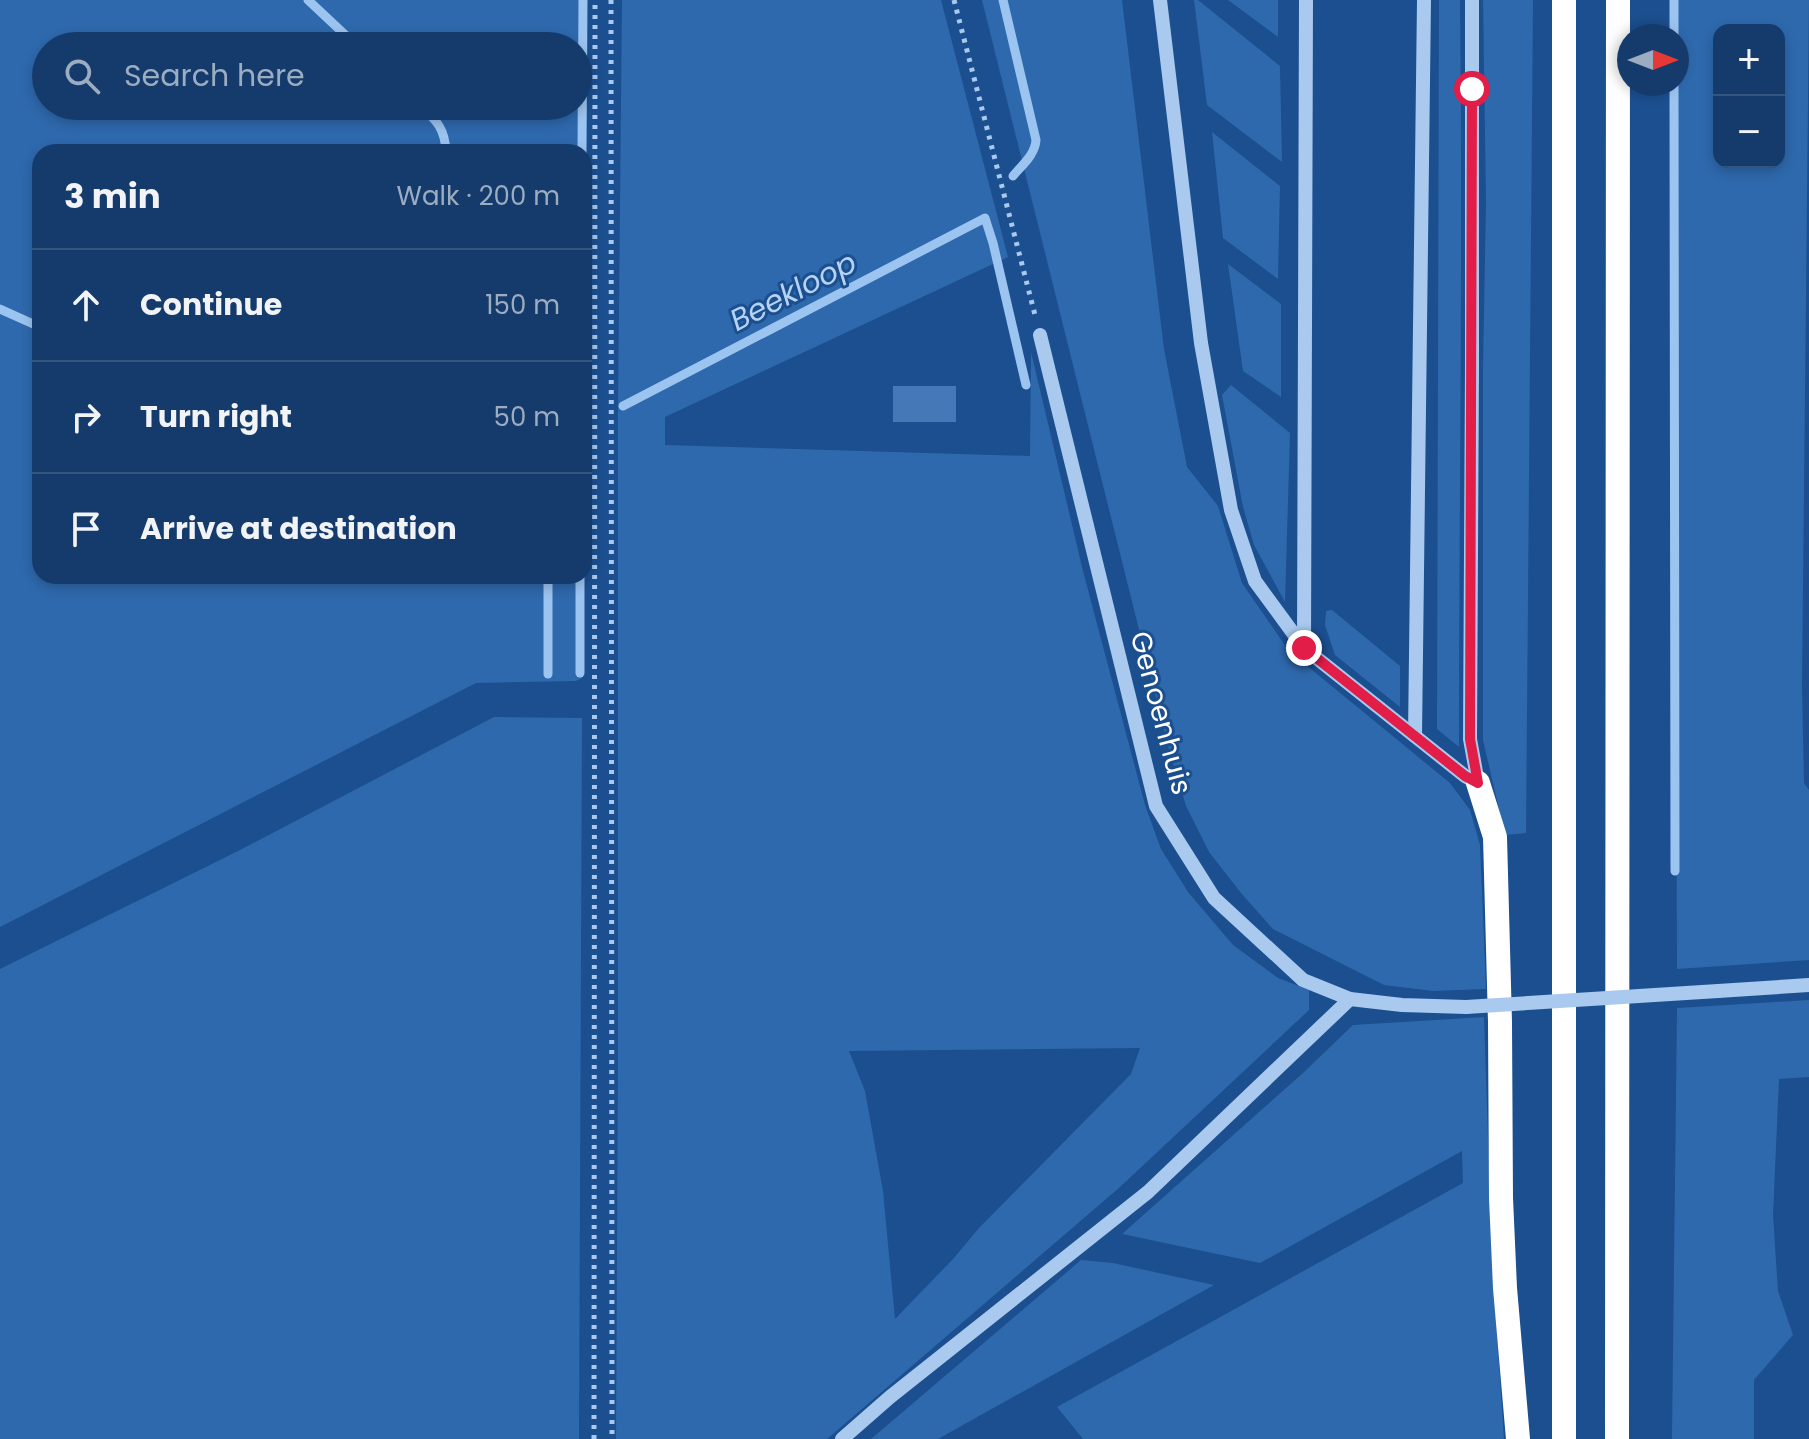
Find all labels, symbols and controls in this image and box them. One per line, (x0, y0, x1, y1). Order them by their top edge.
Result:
north arrow (1617, 24, 1689, 96)
map controls (1713, 24, 1785, 168)
button: + (1713, 24, 1785, 96)
search box (32, 32, 592, 120)
icon: search (60, 54, 104, 98)
text: Search here (124, 54, 305, 97)
route start (1454, 71, 1490, 107)
button: − (1713, 96, 1785, 168)
text: 3 min (64, 172, 161, 220)
text: Walk · 200 m (397, 178, 560, 214)
water label: Beekloop (722, 241, 864, 341)
icon: ahead (64, 283, 108, 327)
text: Continue (140, 283, 282, 326)
text: 150 m (485, 287, 560, 323)
icon: right (64, 395, 108, 439)
text: Turn right (140, 395, 292, 438)
text: 50 m (494, 399, 560, 435)
icon: arrive (64, 507, 108, 551)
text: Arrive at destination (140, 507, 457, 550)
street label: Genoenhuis (1120, 627, 1202, 799)
route end (1286, 630, 1322, 666)

